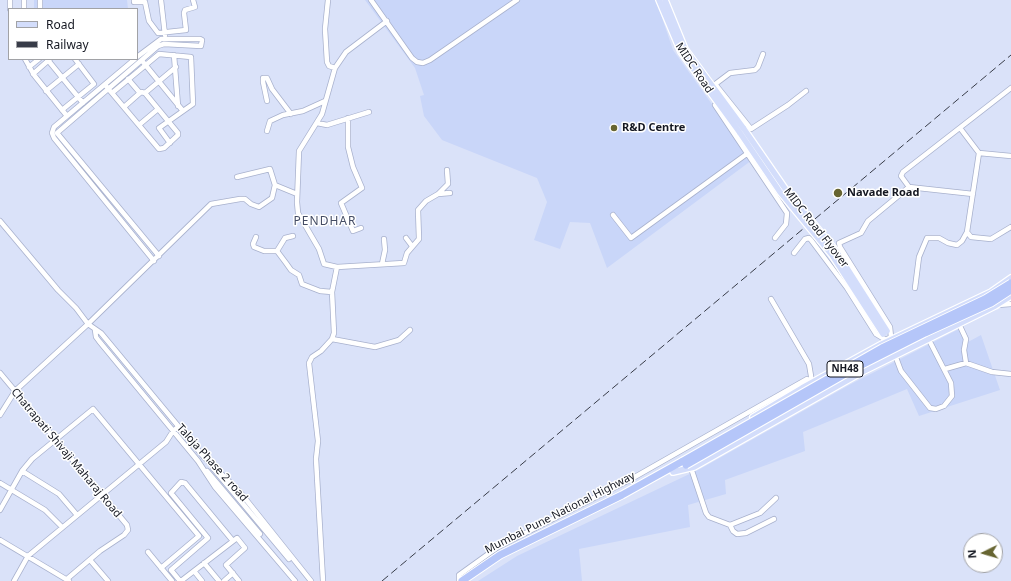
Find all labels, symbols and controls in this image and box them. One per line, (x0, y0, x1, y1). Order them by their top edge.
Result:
legend (8, 8, 138, 60)
text: Road (46, 16, 75, 33)
text: Railway (46, 36, 89, 53)
street label: MIDC Road (672, 40, 716, 96)
place label: R&D Centre (622, 121, 685, 135)
marker: R&D Centre (609, 123, 619, 133)
street label: MIDC Road Flyover (781, 185, 851, 271)
place label: Navade Road (847, 186, 919, 200)
marker: Navade Road (832, 187, 844, 199)
district label: PENDHAR (294, 215, 356, 229)
road number: NH48 (827, 361, 863, 377)
street label: Chatrapati Shivaji Maharaj Road (8, 386, 124, 520)
street label: Taloja Phase 2 road (174, 422, 250, 504)
street label: Mumbai Pune National Highway (483, 469, 637, 557)
north arrow (963, 533, 1003, 573)
text: N (964, 549, 979, 559)

